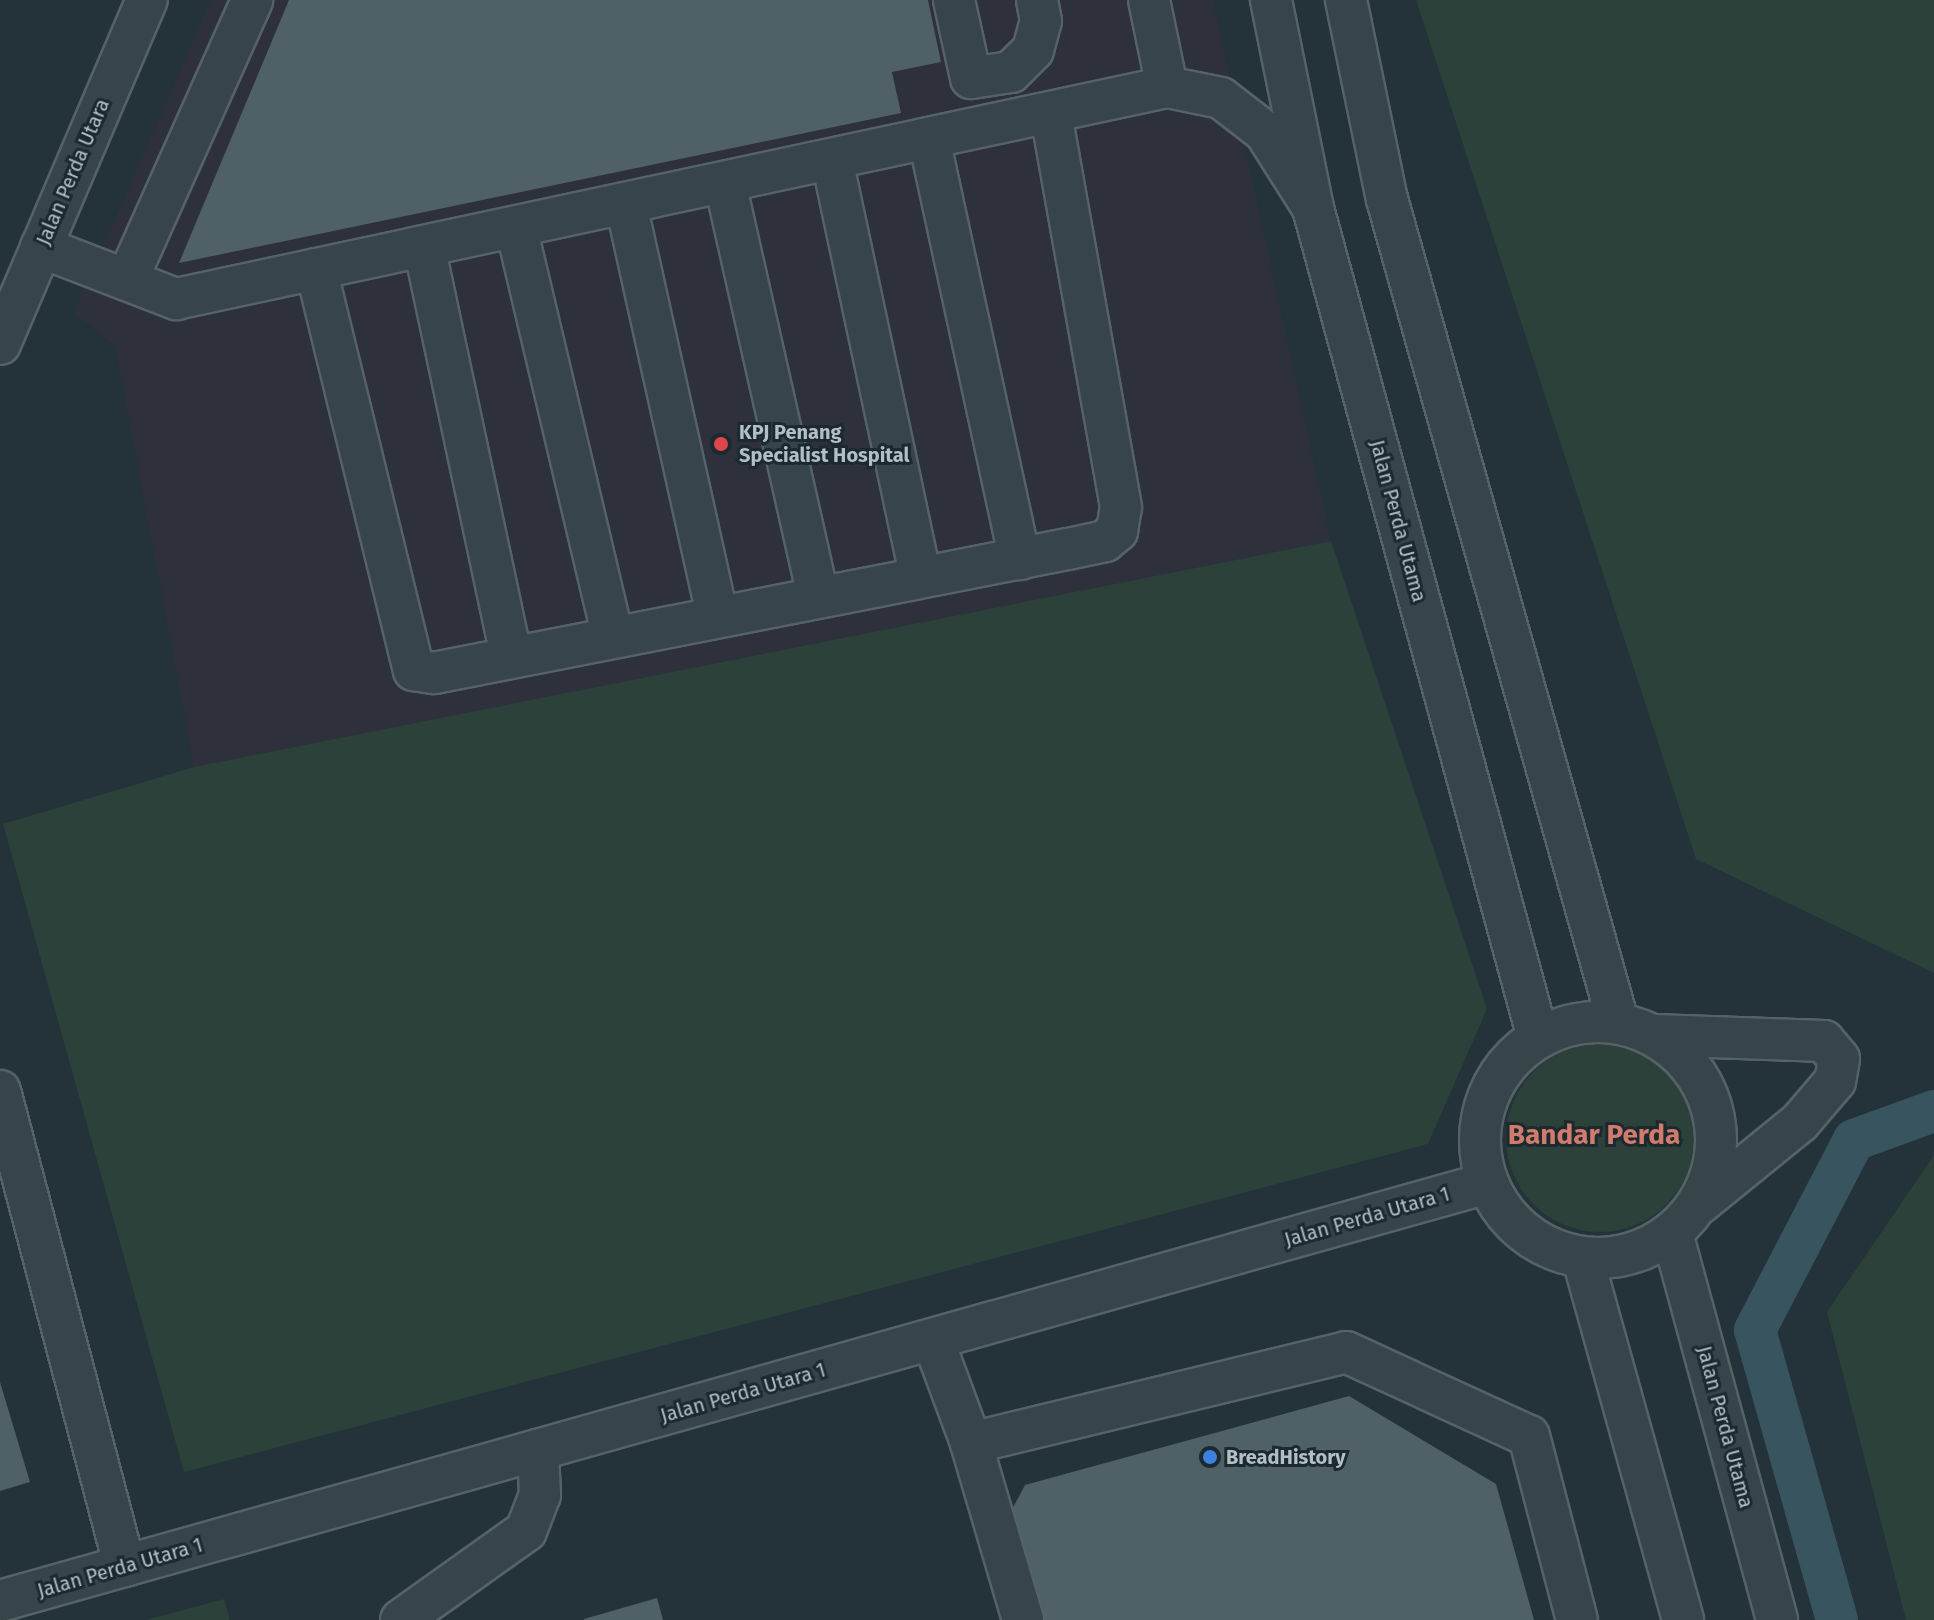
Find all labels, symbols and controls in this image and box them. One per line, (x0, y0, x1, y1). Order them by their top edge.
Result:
street label: Jalan Perda Utara (31, 95, 115, 249)
place label: KPJ Penang Specialist Hospital (739, 420, 910, 467)
marker: KPJ Penang Specialist Hospital (710, 433, 732, 455)
street label: Jalan Perda Utama (1365, 437, 1431, 605)
district label: Bandar Perda (1508, 1118, 1680, 1152)
street label: Jalan Perda Utara 1 (1282, 1182, 1452, 1252)
street label: Jalan Perda Utama (1692, 1343, 1758, 1511)
street label: Jalan Perda Utara 1 (658, 1358, 828, 1428)
place label: BreadHistory (1226, 1445, 1346, 1469)
marker: BreadHistory (1201, 1448, 1219, 1466)
street label: Jalan Perda Utara 1 (35, 1533, 205, 1603)

